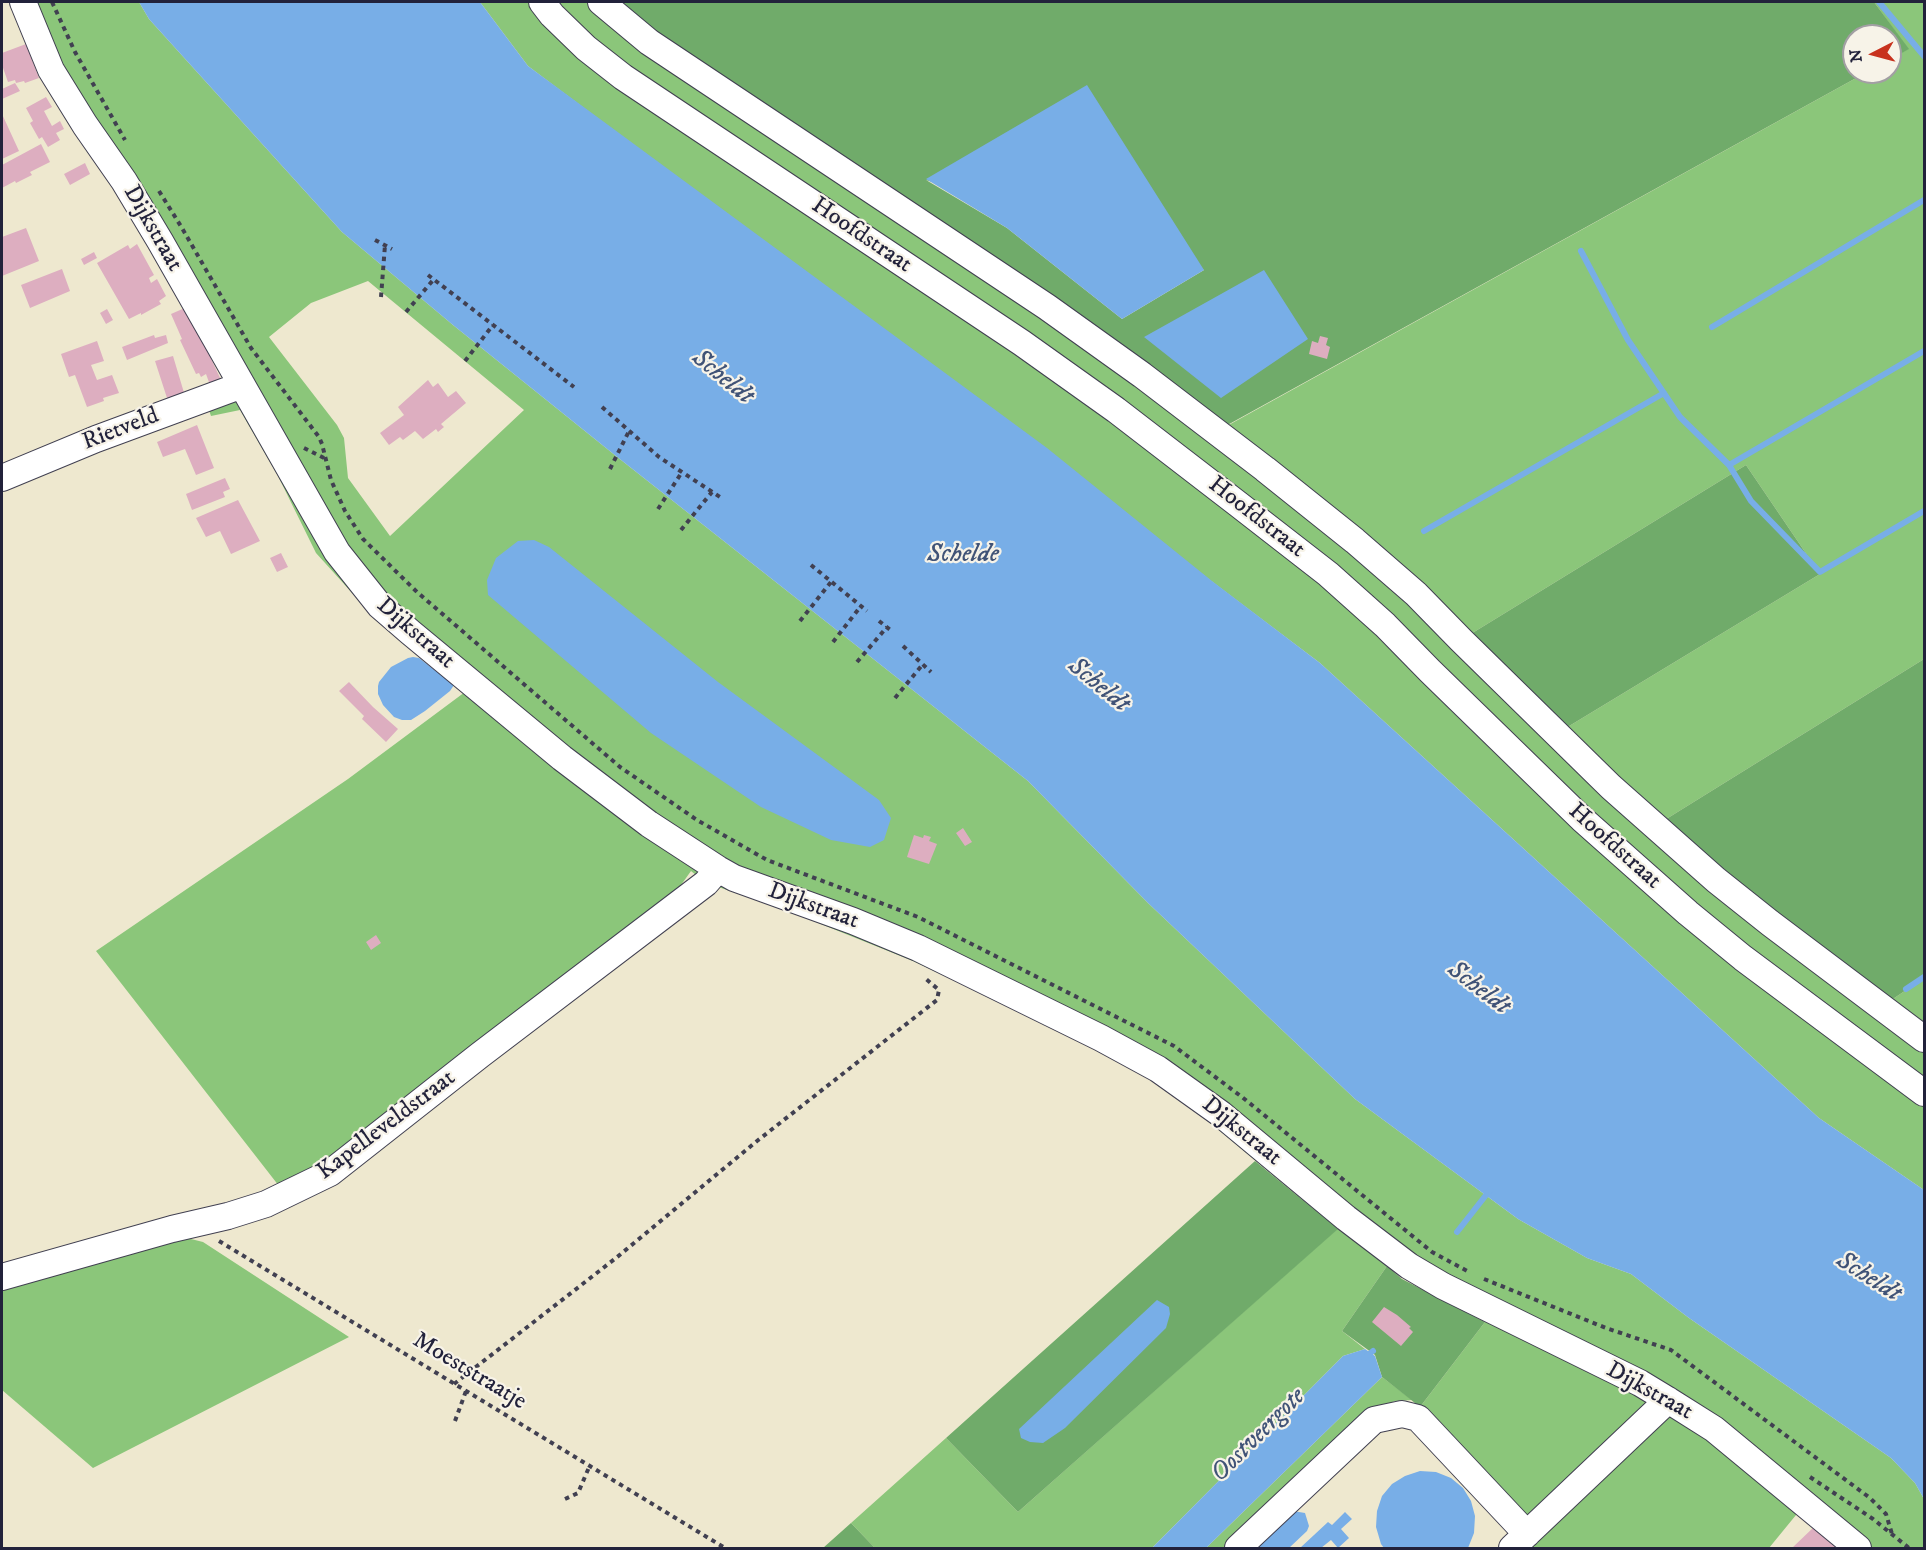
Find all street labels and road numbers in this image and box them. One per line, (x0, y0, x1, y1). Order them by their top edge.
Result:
street label: Dijkstraat (116, 181, 188, 277)
street label: Hoofdstraat (805, 192, 917, 280)
street label: Rietveld (79, 402, 163, 458)
street label: Hoofdstraat (1202, 471, 1310, 565)
street label: Dijkstraat (370, 592, 460, 676)
street label: Hoofdstraat (1562, 798, 1666, 896)
street label: Dijkstraat (764, 877, 862, 937)
street label: Kapelleveldstraat (312, 1065, 462, 1187)
street label: Dijkstraat (1195, 1091, 1287, 1173)
street label: Moeststraatje (407, 1327, 531, 1417)
street label: Dijkstraat (1601, 1357, 1697, 1427)

